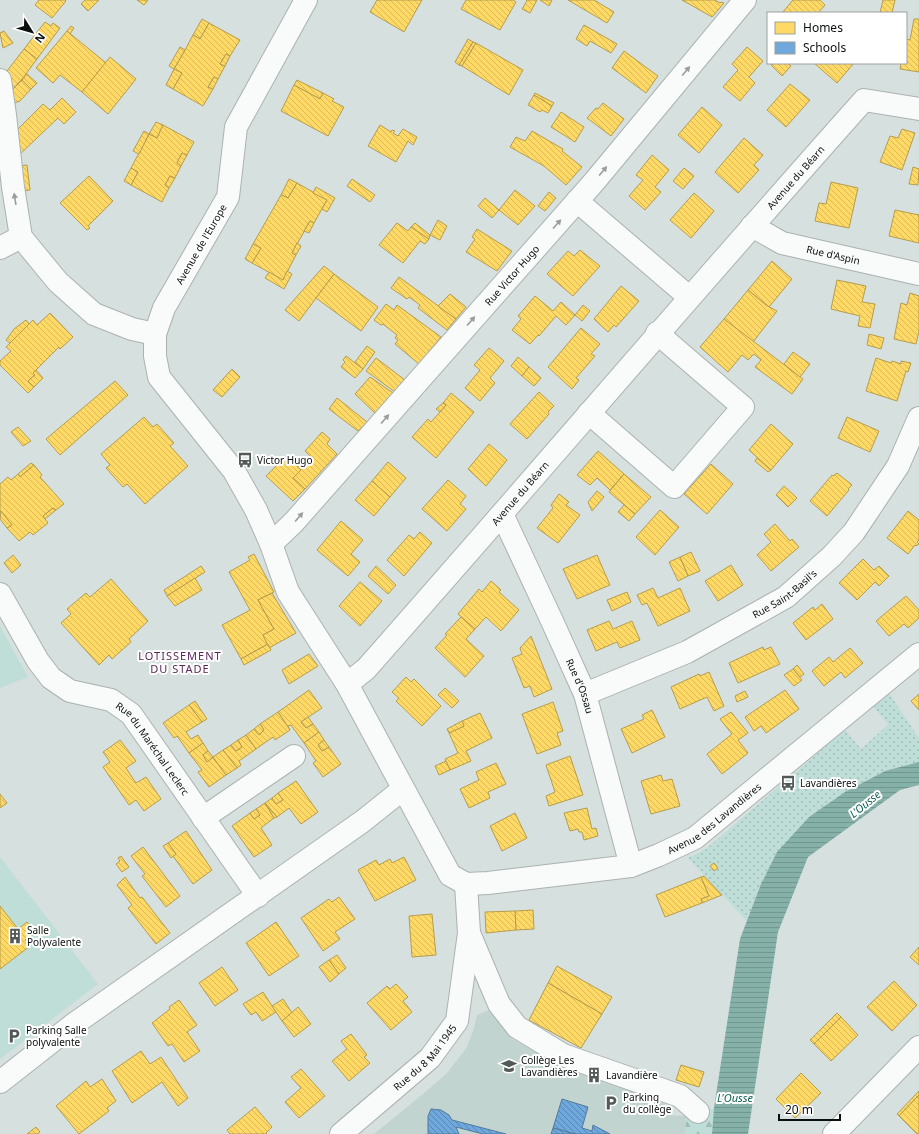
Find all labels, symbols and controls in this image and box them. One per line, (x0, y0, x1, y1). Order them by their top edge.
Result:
north arrow (12, 12, 52, 52)
legend (767, 12, 907, 64)
text: Homes (803, 19, 843, 36)
text: N (32, 30, 49, 46)
text: Schools (803, 39, 846, 56)
one-way arrow (682, 66, 691, 77)
street label: Avenue du Béarn (763, 142, 827, 212)
one-way arrow (598, 166, 607, 177)
one-way arrow (12, 192, 18, 205)
street label: Avenue de l'Europe (172, 201, 230, 287)
one-way arrow (552, 219, 561, 229)
street label: Rue Victor Hugo (481, 242, 542, 308)
street label: Rue d'Aspin (805, 242, 861, 267)
one-way arrow (466, 316, 475, 327)
one-way arrow (380, 414, 390, 424)
bus stop icon: Victor Hugo (236, 451, 254, 469)
place label: Victor Hugo (257, 453, 313, 467)
street label: Avenue du Béarn (488, 458, 552, 528)
one-way arrow (295, 512, 304, 522)
street label: Rue Saint-Basil's (750, 566, 820, 621)
district label: LOTISSEMENT DU STADE (138, 648, 222, 676)
street label: Rue d'Ossau (563, 656, 597, 715)
street label: Rue du Maréchal Leclerc (113, 698, 193, 798)
bus stop icon: Lavandières (779, 774, 797, 792)
place label: Lavandières (800, 776, 857, 790)
street label: Avenue des Lavandières (665, 779, 764, 857)
water label: L'Ousse (846, 786, 884, 821)
place label: Salle Polyvalente (27, 923, 81, 949)
building icon: Salle Polyvalente (6, 927, 24, 945)
street label: Rue du 8 Mai 1945 (390, 1021, 460, 1093)
place label: Parking Salle polyvalente (26, 1023, 87, 1049)
parking icon: Parking Salle polyvalente (5, 1027, 23, 1045)
place label: Collège Les Lavandières (521, 1053, 578, 1079)
school or university icon: Collège Les Lavandières (500, 1057, 518, 1075)
building icon: Lavandière (585, 1066, 603, 1084)
place label: Lavandière (606, 1068, 658, 1082)
place label: Parking du collège (623, 1090, 672, 1116)
water label: L'Ousse (717, 1090, 754, 1105)
parking icon: Parking du collège (602, 1094, 620, 1112)
scale bar (779, 1096, 840, 1122)
text: 20 m (785, 1101, 813, 1118)

